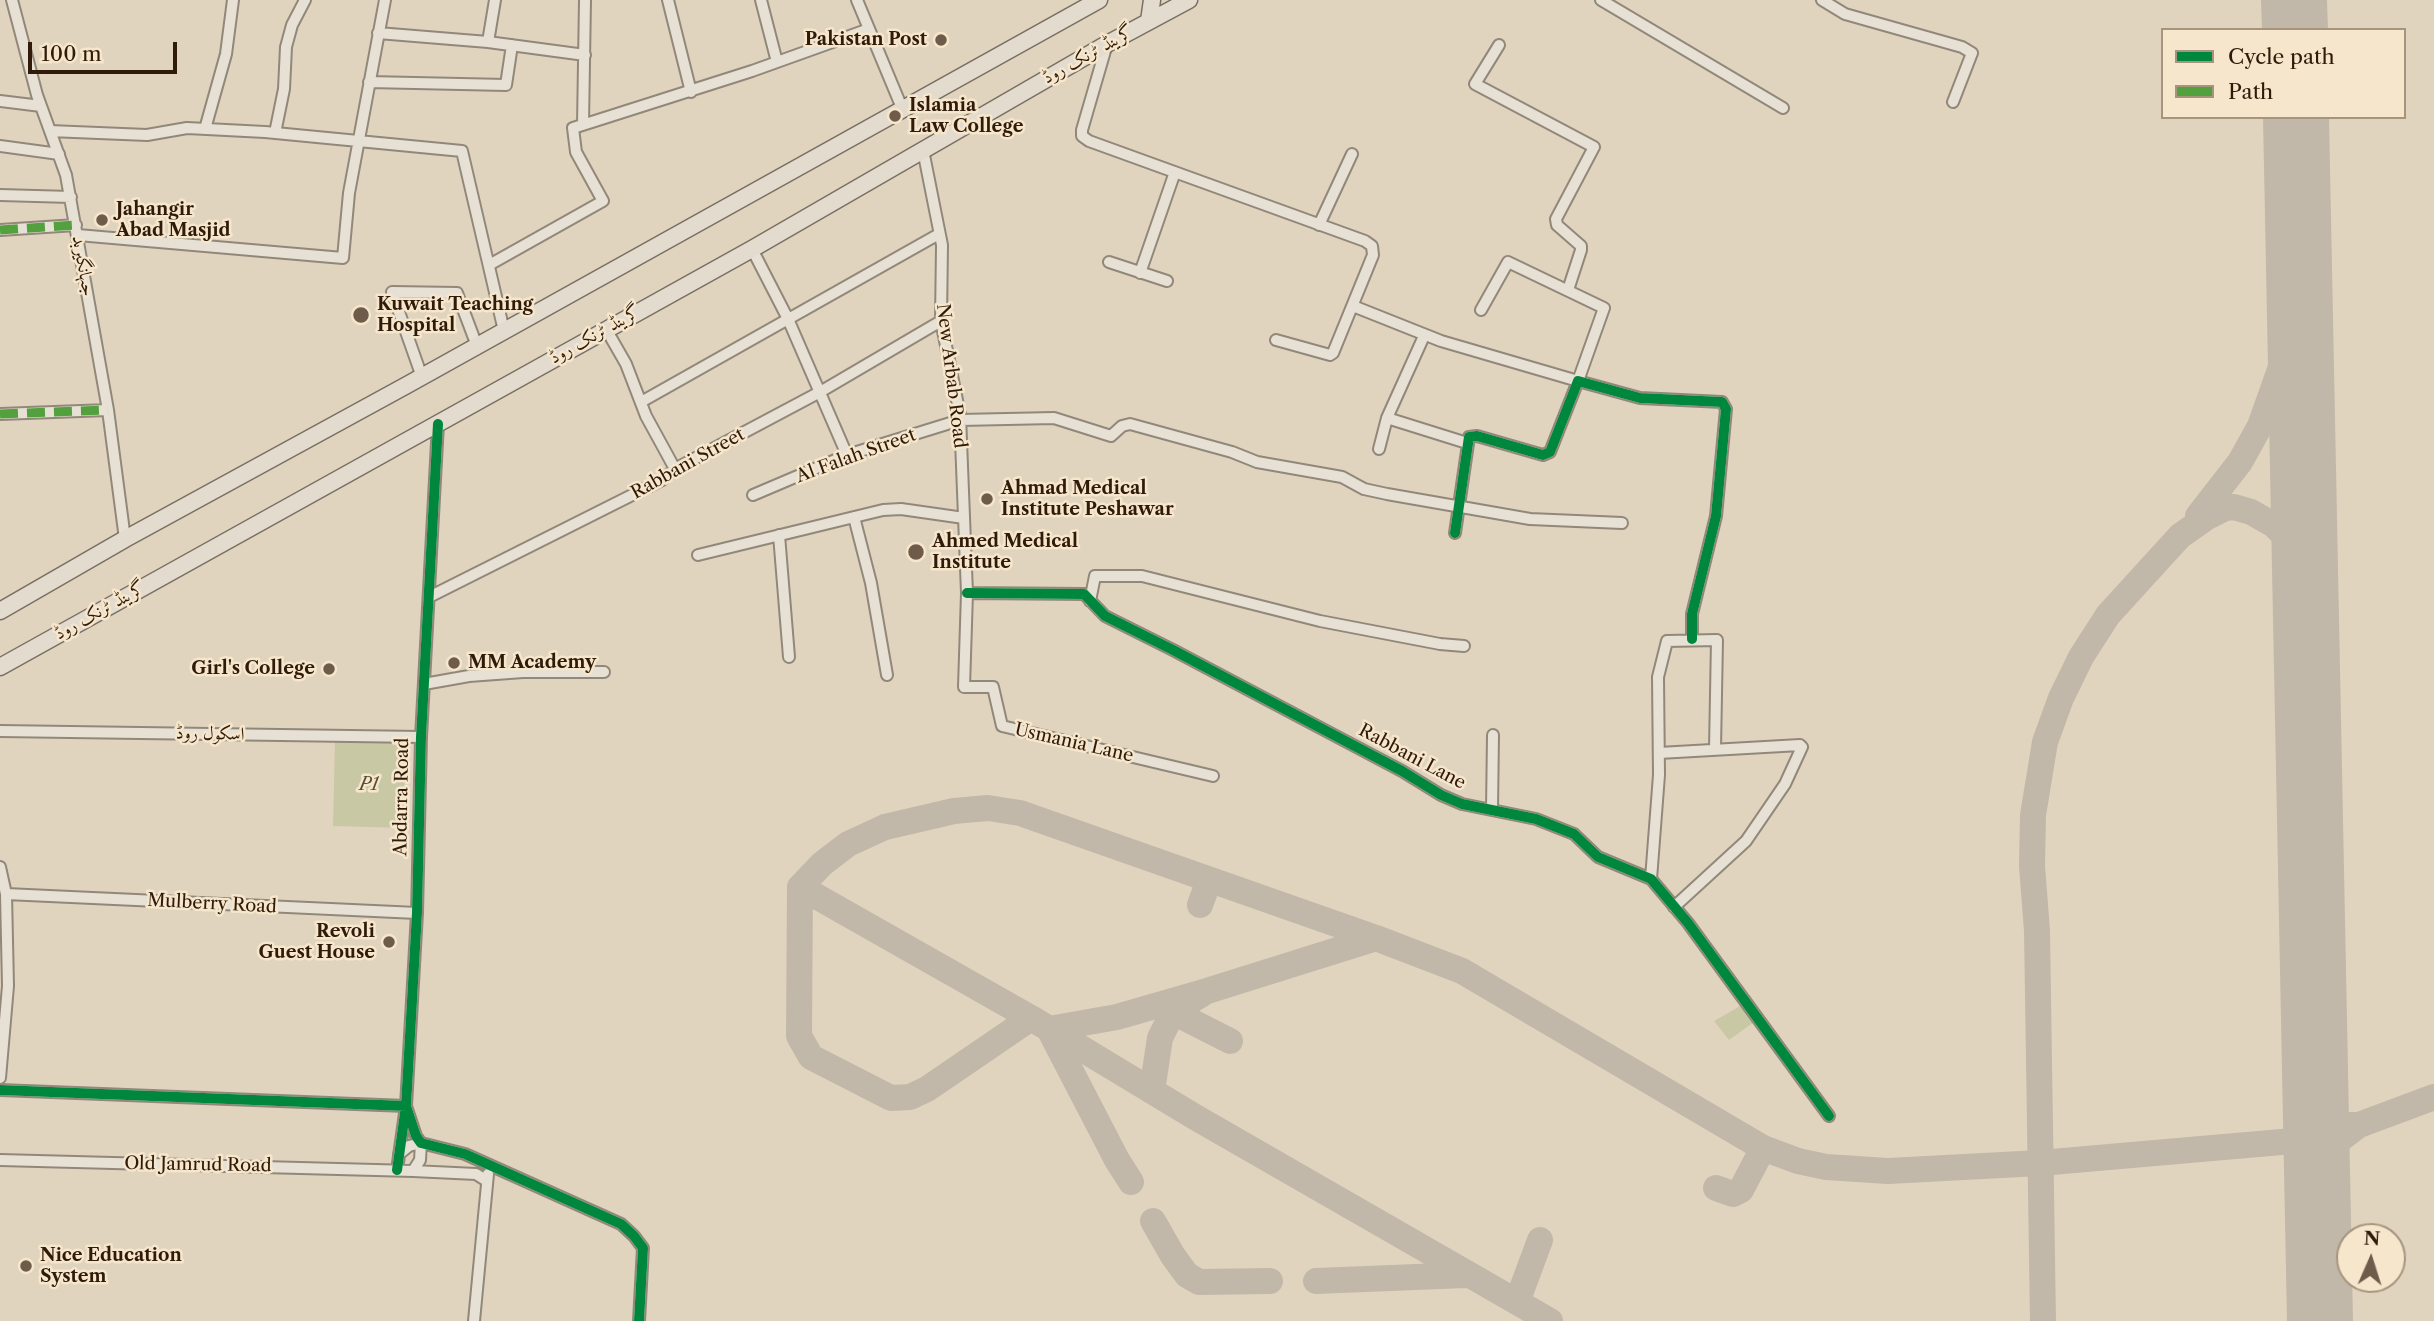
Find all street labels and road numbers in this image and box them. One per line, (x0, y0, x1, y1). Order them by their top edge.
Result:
street label: گرینڈ ٹرنک روڈ (1039, 21, 1137, 89)
street label: جہانگیربد (67, 234, 99, 298)
street label: گرینڈ ٹرنک روڈ (546, 301, 644, 369)
street label: New Arbab Road (931, 303, 971, 449)
street label: Rabbani Street (627, 424, 749, 504)
street label: Al Falah Street (793, 424, 919, 488)
street label: گرینڈ ٹرنک روڈ (51, 577, 149, 645)
street label: Usmania Lane (1013, 719, 1135, 767)
street label: Rabbani Lane (1355, 720, 1469, 794)
street label: اسکول روڈ (175, 723, 245, 745)
street label: Abdarra Road (390, 738, 414, 856)
street label: Mulberry Road (147, 890, 277, 918)
street label: Old Jamrud Road (124, 1153, 272, 1177)

